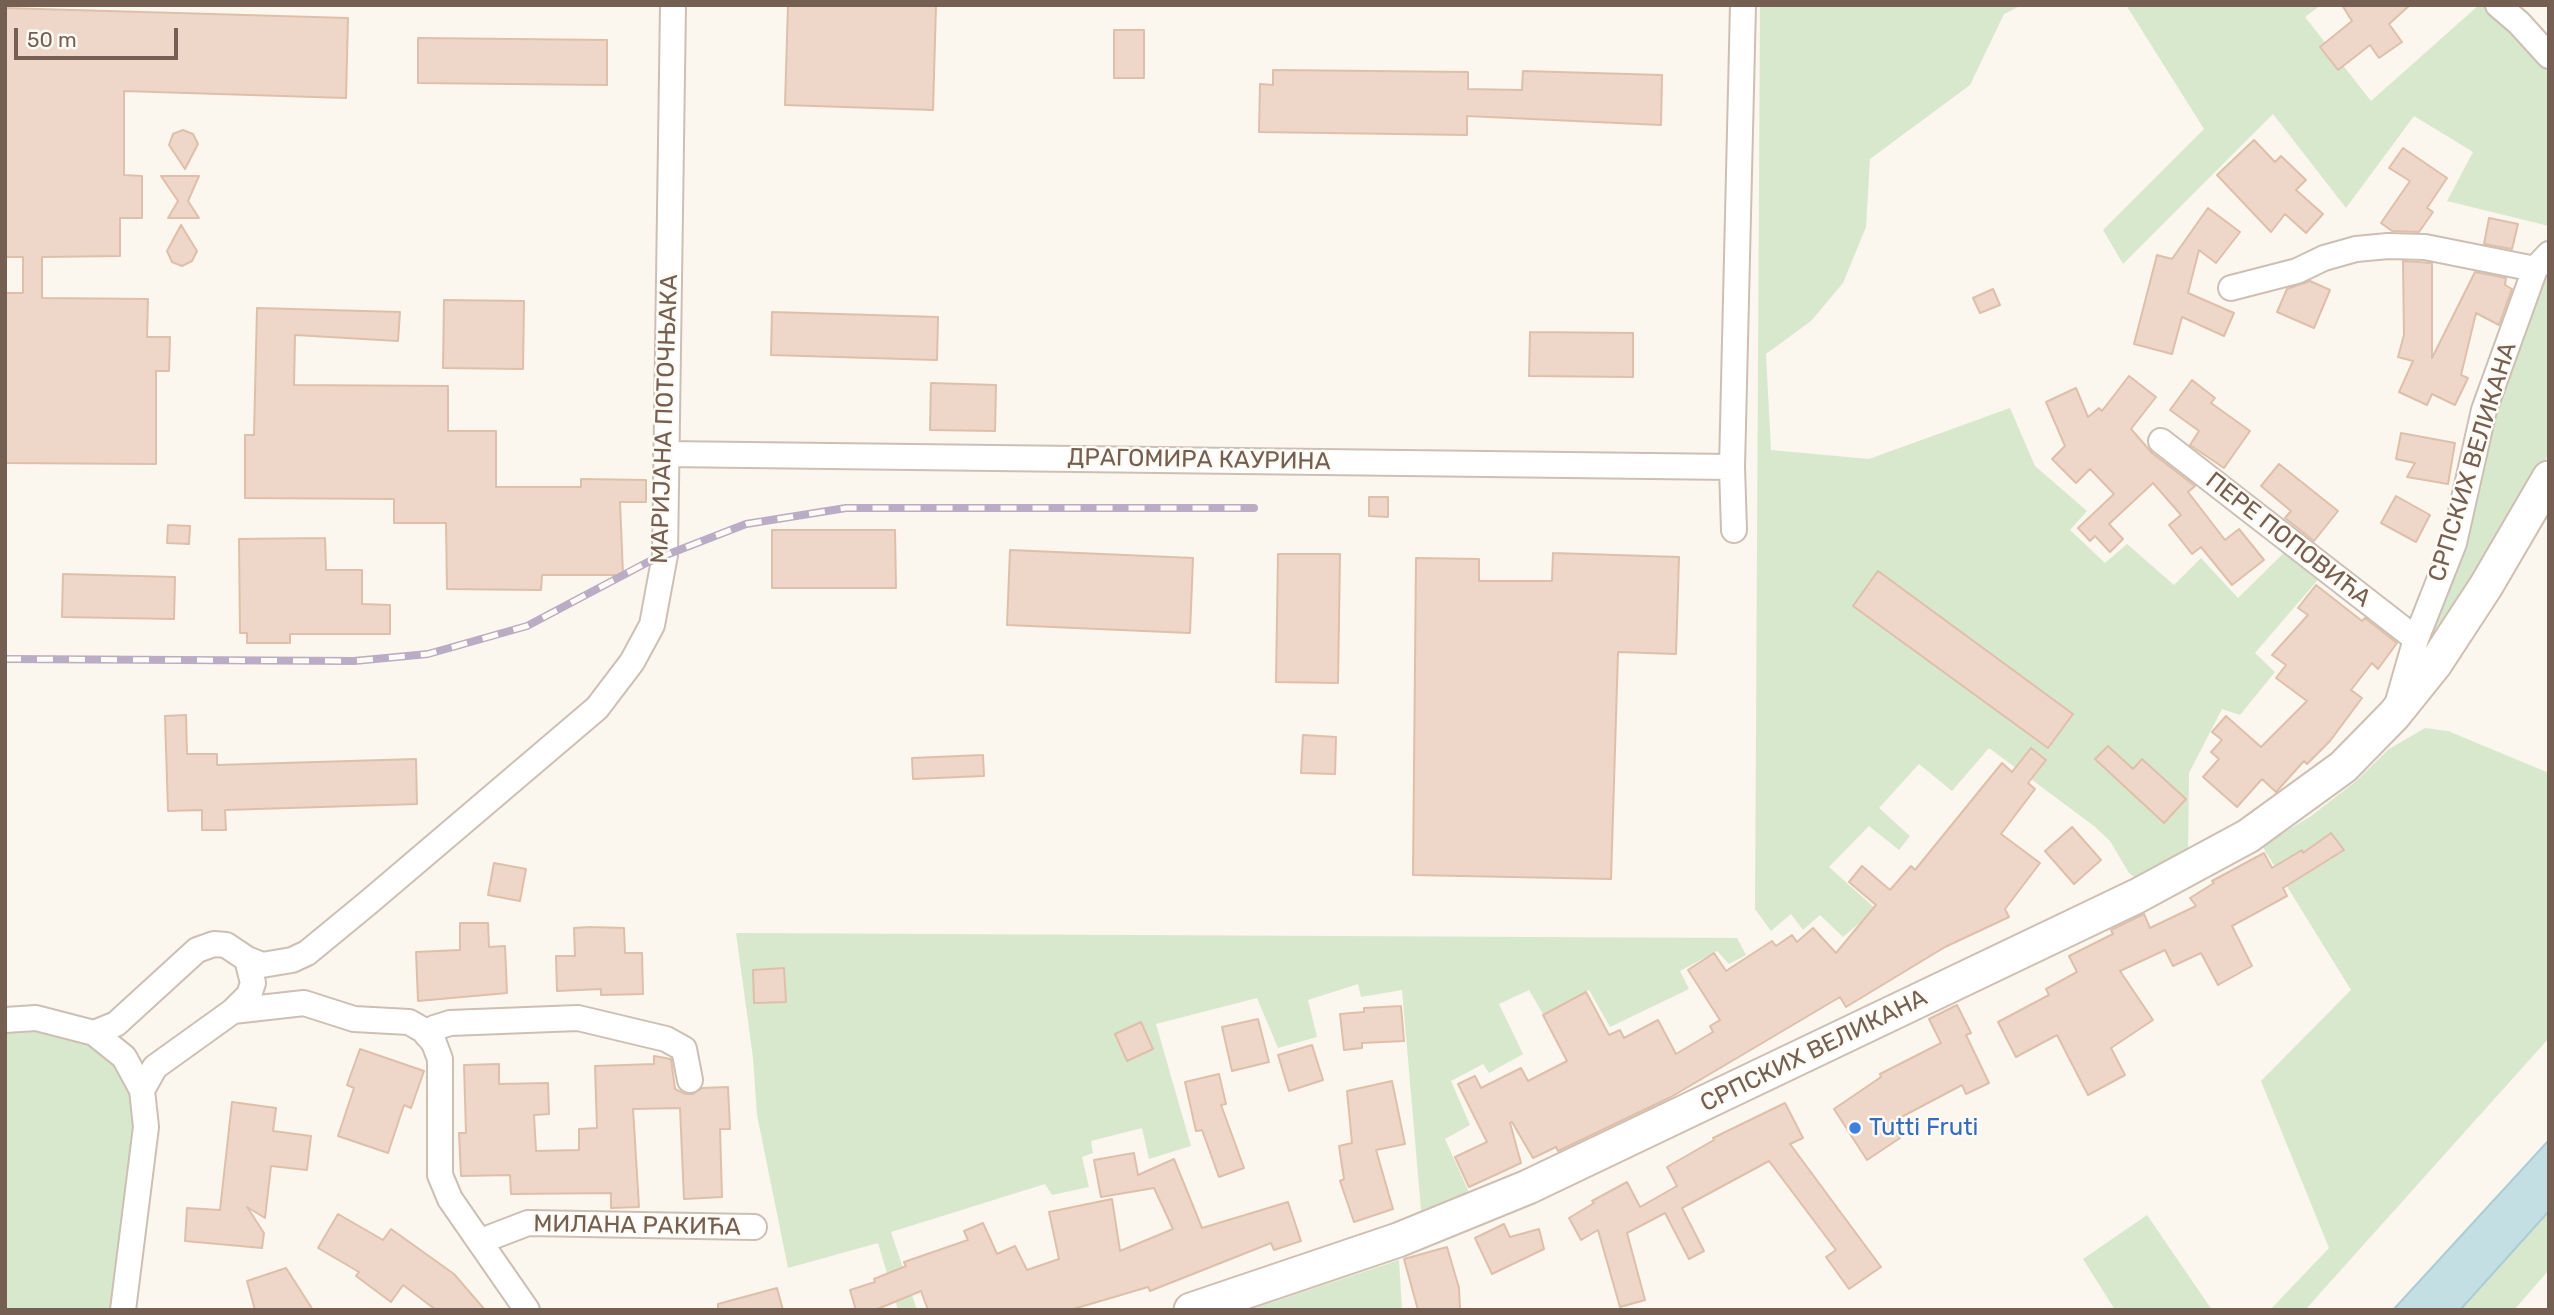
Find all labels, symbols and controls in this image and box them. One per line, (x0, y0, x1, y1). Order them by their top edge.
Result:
scale bar (18, 14, 182, 58)
text: 50 m (27, 27, 77, 52)
street label: МАРИЈАНА ПОТОЧЊАКА (646, 274, 684, 564)
street label: СРПСКИХ ВЕЛИКАНА (2423, 339, 2523, 585)
street label: ДРАГОМИРА КАУРИНА (1067, 443, 1331, 477)
street label: ПЕРЕ ПОПОВИЋА (2200, 467, 2376, 613)
street label: СРПСКИХ ВЕЛИКАНА (1696, 984, 1932, 1118)
place label: Tutti Fruti (1869, 1114, 1978, 1142)
marker: Tutti Fruti (1847, 1120, 1863, 1136)
street label: МИЛАНА РАКИЋА (533, 1210, 741, 1242)

